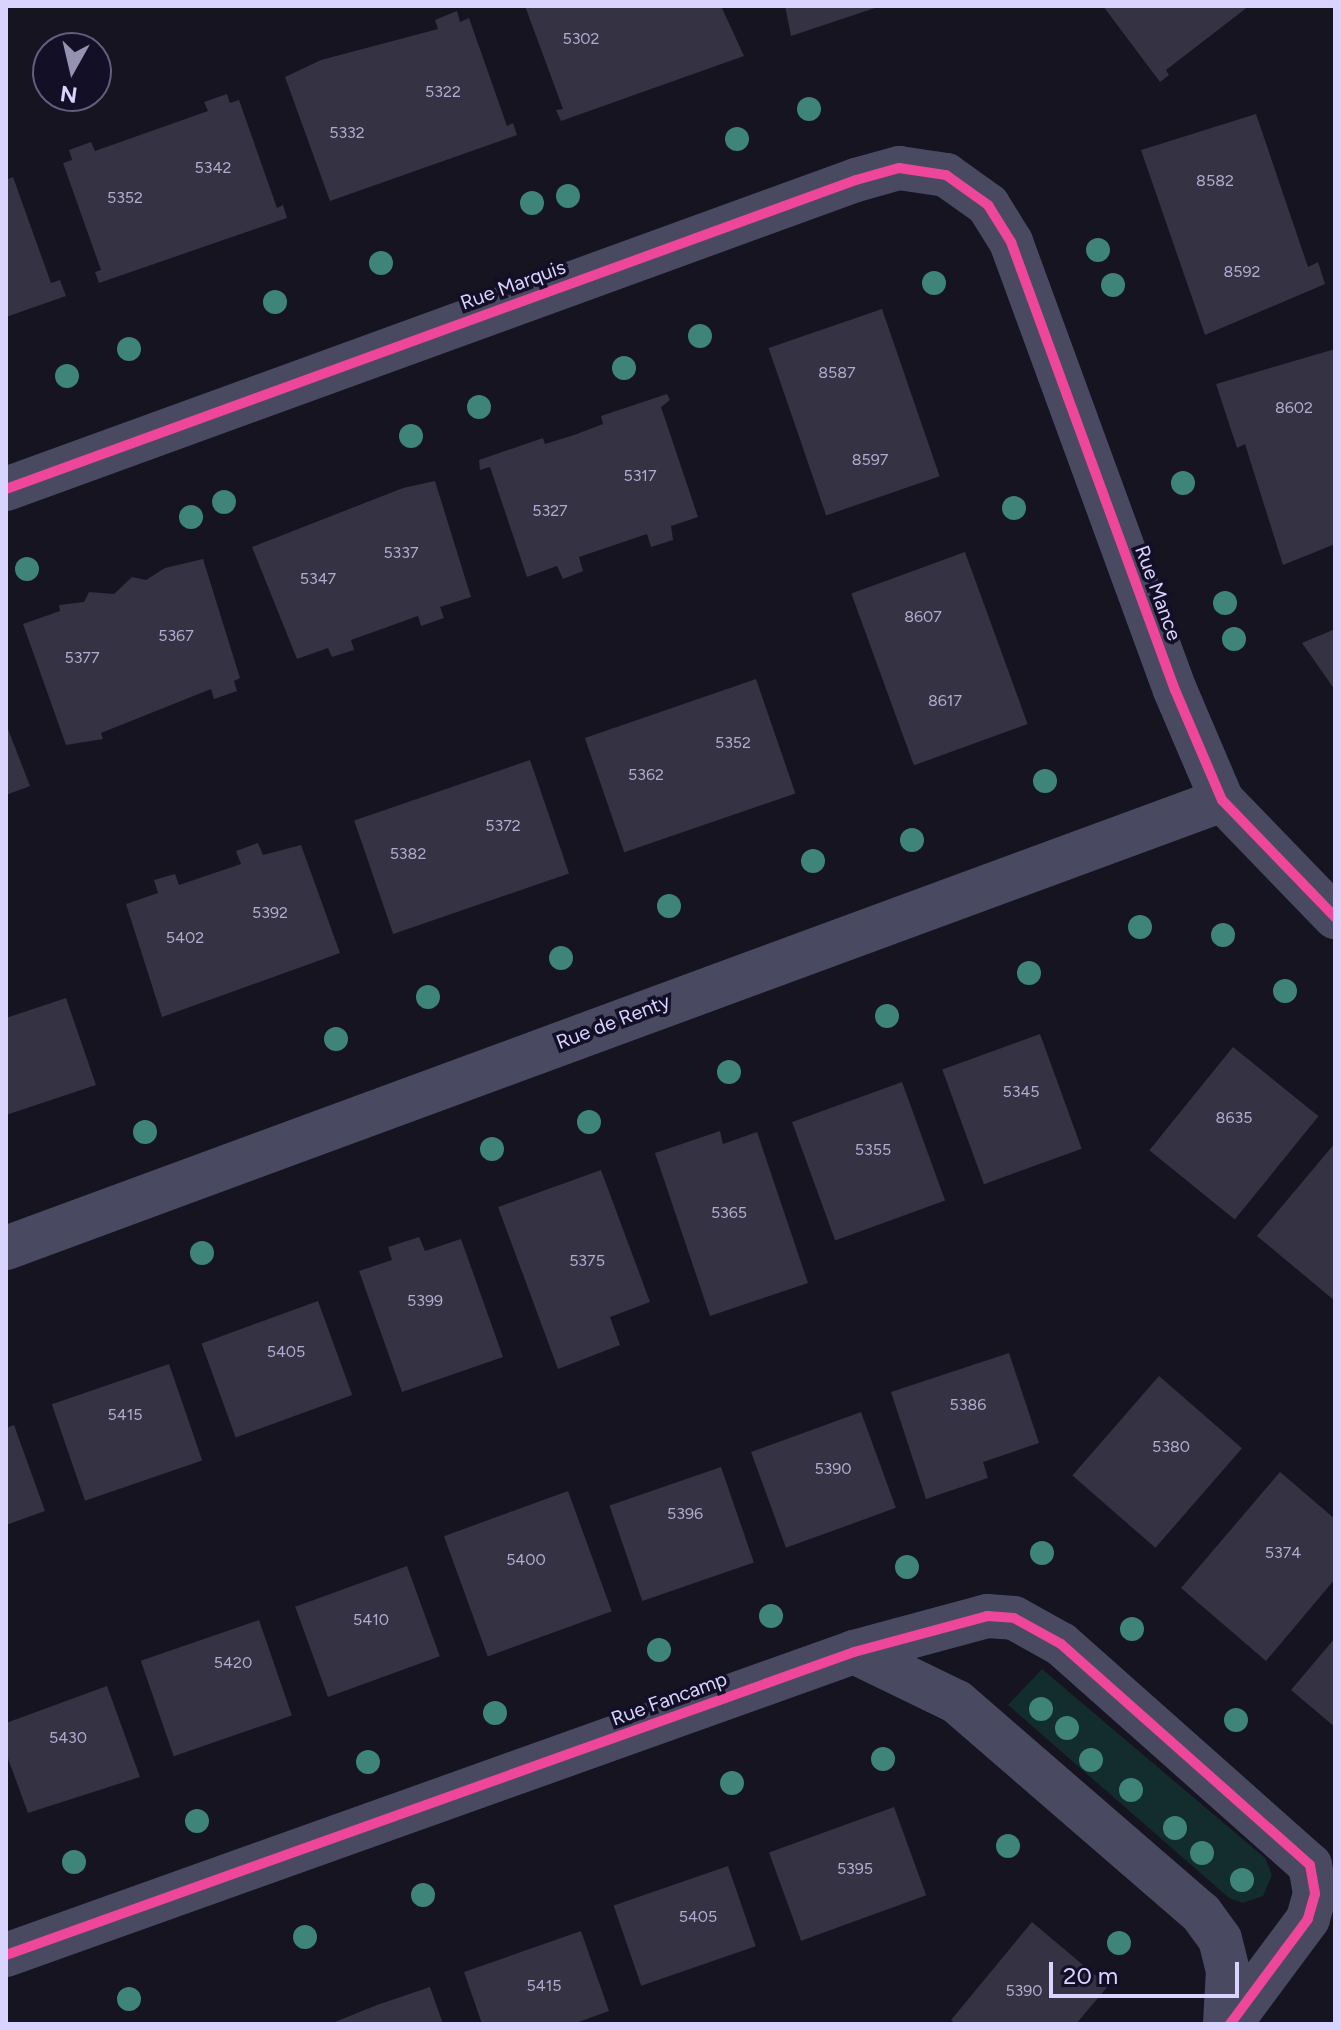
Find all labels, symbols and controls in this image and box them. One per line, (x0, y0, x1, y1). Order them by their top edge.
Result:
house number: 5302 (562, 29, 600, 49)
north arrow (32, 32, 112, 112)
text: N (59, 80, 79, 109)
house number: 5322 (425, 82, 461, 102)
house number: 5332 (329, 123, 365, 143)
house number: 5342 (195, 158, 231, 178)
house number: 8582 (1196, 171, 1234, 191)
house number: 5352 (107, 188, 143, 208)
street label: Rue Marquis (457, 255, 569, 315)
house number: 8592 (1223, 262, 1261, 282)
house number: 8587 (818, 363, 856, 383)
house number: 8602 (1275, 398, 1313, 418)
house number: 8597 (852, 450, 888, 470)
house number: 5317 (623, 466, 657, 486)
house number: 5327 (532, 501, 568, 521)
street label: Rue Mance (1130, 542, 1186, 644)
house number: 5337 (383, 543, 419, 563)
house number: 5347 (300, 569, 336, 589)
house number: 8607 (904, 607, 942, 627)
house number: 5367 (158, 626, 194, 646)
house number: 5377 (64, 648, 100, 668)
house number: 8617 (928, 691, 962, 711)
house number: 5352 (715, 733, 751, 753)
house number: 5362 (628, 765, 664, 785)
house number: 5372 (485, 816, 521, 836)
house number: 5382 (390, 844, 426, 864)
house number: 5392 (252, 903, 288, 923)
house number: 5402 (166, 928, 204, 948)
street label: Rue de Renty (553, 989, 673, 1055)
house number: 5345 (1002, 1082, 1040, 1102)
house number: 8635 (1216, 1108, 1252, 1128)
house number: 5355 (855, 1140, 891, 1160)
house number: 5365 (711, 1203, 747, 1223)
house number: 5375 (569, 1251, 605, 1271)
house number: 5399 (407, 1291, 443, 1311)
house number: 5405 (267, 1342, 305, 1362)
house number: 5386 (950, 1395, 986, 1415)
house number: 5415 (108, 1405, 142, 1425)
house number: 5380 (1152, 1437, 1190, 1457)
house number: 5390 (814, 1459, 852, 1479)
house number: 5396 (667, 1504, 703, 1524)
house number: 5374 (1265, 1543, 1301, 1563)
house number: 5400 (506, 1550, 546, 1570)
house number: 5410 (353, 1610, 389, 1630)
house number: 5420 (214, 1653, 252, 1673)
street label: Rue Fancamp (608, 1667, 730, 1731)
house number: 5430 (49, 1728, 87, 1748)
house number: 5395 (837, 1859, 873, 1879)
house number: 5405 (679, 1907, 717, 1927)
scale bar (1053, 1946, 1243, 1996)
text: 20 m (1063, 1961, 1118, 1990)
house number: 5415 (527, 1976, 561, 1996)
house number: 5390 (1005, 1981, 1043, 2001)

